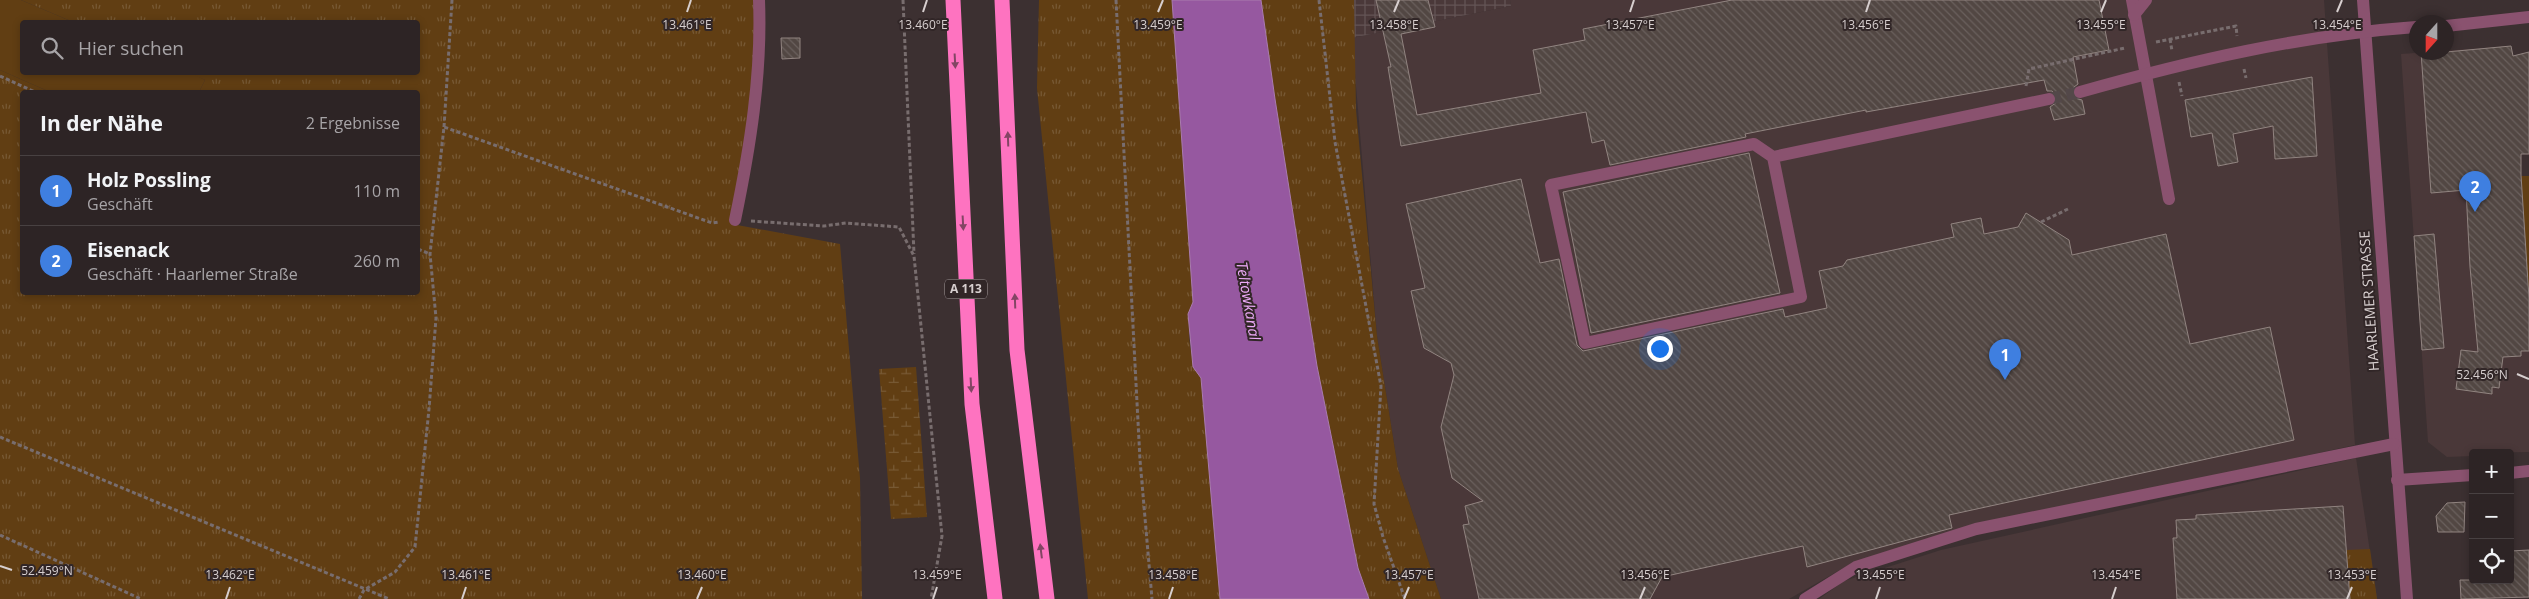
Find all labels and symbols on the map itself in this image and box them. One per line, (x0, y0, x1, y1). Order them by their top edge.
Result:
north arrow (2409, 15, 2454, 60)
text: 13.461°E (662, 16, 712, 33)
text: 13.460°E (898, 16, 948, 33)
text: 13.459°E (1133, 16, 1183, 33)
text: 13.458°E (1369, 16, 1419, 33)
text: 13.457°E (1605, 16, 1655, 33)
text: 13.456°E (1841, 16, 1891, 33)
text: 13.455°E (2076, 16, 2126, 33)
text: 13.454°E (2312, 16, 2362, 33)
one-way arrow (952, 53, 960, 69)
one-way arrow (1004, 130, 1012, 146)
pin: 2 (2459, 171, 2491, 212)
one-way arrow (960, 215, 968, 231)
street label: HAARLEMER STRASSE (2354, 230, 2383, 372)
water label: Teltowkanal (1232, 260, 1266, 343)
road number: A 113 (945, 280, 987, 298)
one-way arrow (1011, 293, 1019, 309)
your location (1647, 336, 1673, 362)
pin: 1 (1989, 339, 2021, 380)
text: 52.456°N (2456, 366, 2508, 383)
one-way arrow (968, 378, 976, 394)
one-way arrow (1037, 542, 1045, 558)
text: 52.459°N (21, 562, 73, 579)
text: 13.462°E (205, 566, 255, 583)
text: 13.461°E (441, 566, 491, 583)
text: 13.460°E (677, 566, 727, 583)
text: 13.459°E (912, 566, 962, 583)
text: 13.458°E (1148, 566, 1198, 583)
text: 13.457°E (1384, 566, 1434, 583)
text: 13.456°E (1620, 566, 1670, 583)
text: 13.455°E (1855, 566, 1905, 583)
text: 13.454°E (2091, 566, 2141, 583)
text: 13.453°E (2327, 566, 2377, 583)

